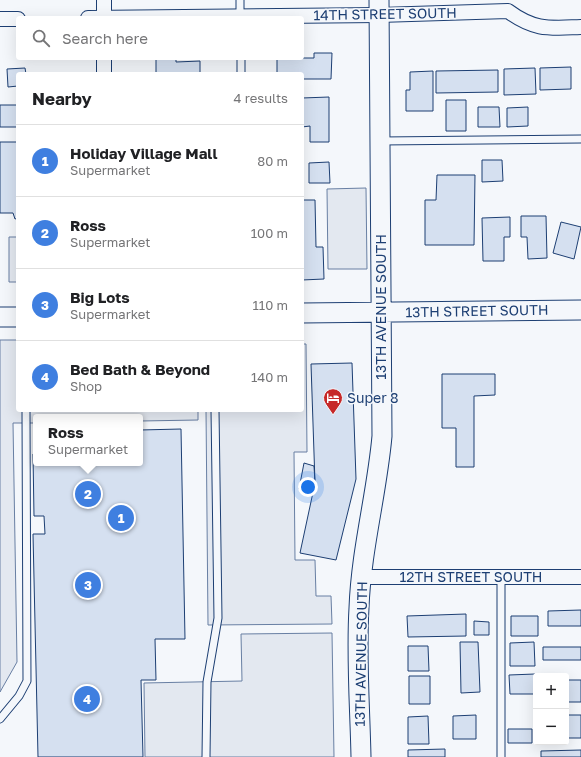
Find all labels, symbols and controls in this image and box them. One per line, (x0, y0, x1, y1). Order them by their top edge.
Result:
street label: 14TH STREET SOUTH (313, 4, 457, 23)
search box (16, 16, 304, 60)
icon: search (30, 27, 52, 49)
text: Search here (62, 29, 148, 47)
text: Nearby (32, 88, 92, 109)
text: 4 results (234, 90, 288, 106)
text: Holiday Village Mall (70, 144, 217, 162)
text: 1 (42, 153, 48, 169)
text: 80 m (257, 153, 288, 169)
text: Supermarket (70, 162, 151, 178)
text: Ross (70, 216, 106, 234)
text: 2 (41, 225, 49, 241)
text: 100 m (251, 225, 288, 241)
text: Supermarket (70, 234, 151, 250)
street label: 13TH AVENUE SOUTH (372, 234, 389, 380)
text: Big Lots (70, 288, 130, 306)
text: 3 (41, 297, 49, 313)
text: 110 m (253, 297, 288, 313)
street label: 13TH STREET SOUTH (405, 301, 549, 320)
text: Supermarket (70, 306, 151, 322)
text: Bed Bath & Beyond (70, 360, 210, 378)
text: 4 (41, 369, 49, 385)
text: 140 m (251, 369, 288, 385)
text: Shop (70, 378, 102, 394)
hotel icon: Super 8 (322, 387, 344, 415)
place label: Super 8 (347, 389, 399, 406)
popup (33, 414, 143, 466)
text: Ross (48, 423, 84, 441)
text: Supermarket (48, 441, 128, 457)
your location (298, 477, 318, 497)
pin: 2 (75, 479, 101, 509)
pin: 1 (108, 503, 134, 533)
street label: 12TH STREET SOUTH (399, 568, 543, 585)
pin: 3 (75, 570, 101, 600)
street label: 13TH AVENUE SOUTH (351, 581, 370, 727)
map controls (533, 673, 569, 745)
button: + (533, 673, 569, 709)
pin: 4 (74, 684, 100, 714)
button: − (533, 709, 569, 745)

